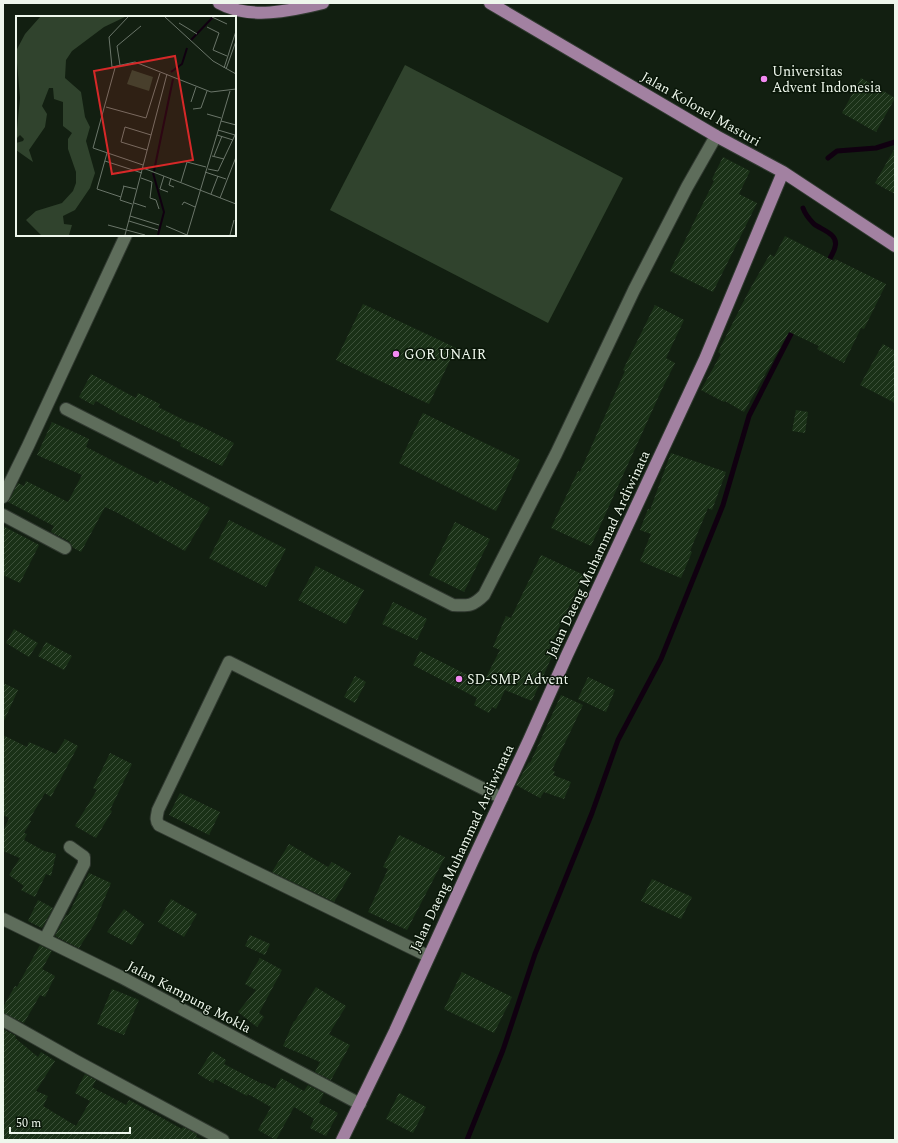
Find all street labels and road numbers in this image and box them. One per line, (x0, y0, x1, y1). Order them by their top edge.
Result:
street label: Jalan Kolonel Masturi (637, 66, 765, 152)
street label: Jalan Daeng Muhammad Ardiwinata (541, 447, 655, 661)
street label: Jalan Daeng Muhammad Ardiwinata (405, 741, 519, 955)
street label: Jalan Kampung Mokla (123, 955, 255, 1039)

